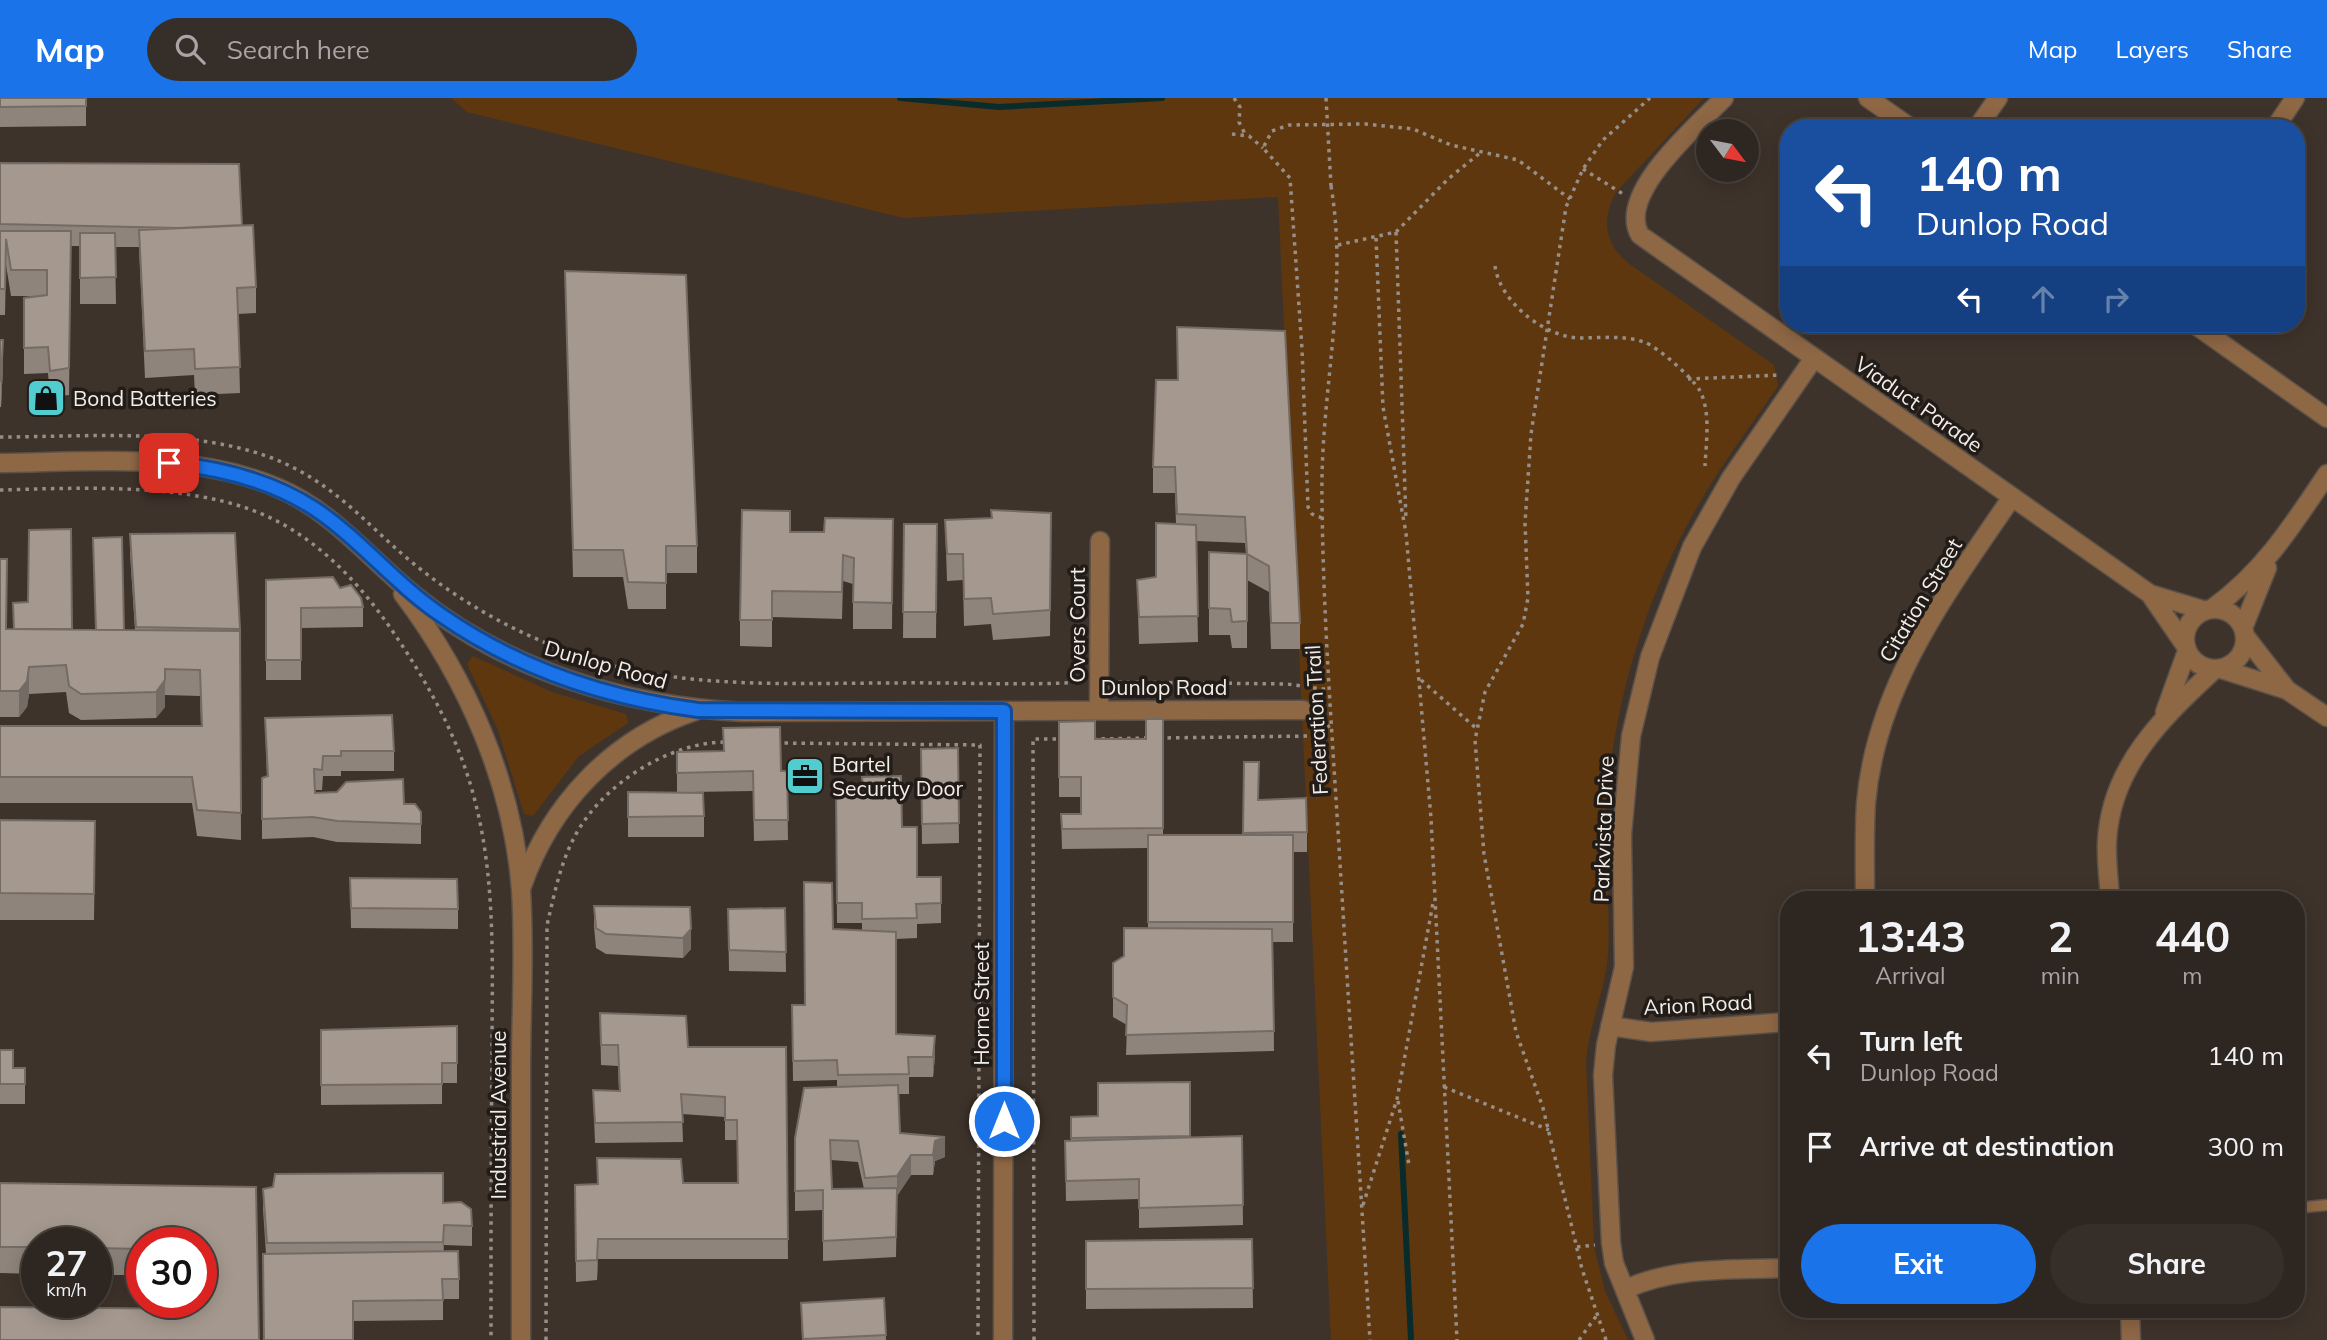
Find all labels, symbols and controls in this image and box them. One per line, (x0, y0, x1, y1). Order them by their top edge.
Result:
search box (147, 18, 637, 81)
text: Map (35, 29, 105, 70)
icon: search (171, 30, 209, 68)
text: Search here (227, 33, 370, 66)
text: Map (2028, 34, 2077, 64)
text: Layers (2115, 34, 2189, 64)
text: Share (2227, 34, 2292, 64)
north arrow (1696, 119, 1759, 182)
map controls (1696, 119, 1759, 182)
text: 140 m (1916, 142, 2062, 203)
icon: left (1801, 147, 1892, 238)
text: Dunlop Road (1916, 203, 2109, 243)
icon: left (1951, 280, 1989, 318)
icon: ahead (2024, 280, 2062, 318)
icon: right (2097, 280, 2135, 318)
street label: Viaduct Parade (1850, 350, 1988, 458)
shop icon: Bond Batteries (25, 377, 67, 419)
place label: Bond Batteries (73, 385, 217, 411)
pin (139, 433, 199, 493)
icon: arrive (150, 444, 188, 482)
street label: Citation Street (1873, 534, 1967, 666)
street label: Overs Court (1064, 567, 1090, 683)
street label: Dunlop Road (542, 634, 670, 694)
street label: Federation Trail (1299, 644, 1333, 796)
street label: Dunlop Road (1101, 674, 1227, 700)
place label: Bartel Security Door (832, 751, 963, 801)
office icon: Bartel Security Door (784, 755, 826, 797)
street label: Parkvista Drive (1587, 755, 1619, 903)
text: 13:43 (1855, 910, 1966, 963)
text: 2 (2048, 910, 2073, 963)
text: 440 (2155, 910, 2230, 963)
street label: Horne Street (968, 943, 994, 1065)
text: Arrival (1875, 961, 1946, 990)
text: min (2041, 961, 2080, 990)
text: m (2182, 961, 2203, 990)
street label: Arion Road (1643, 988, 1753, 1020)
text: Turn left (1860, 1025, 1962, 1058)
street label: Industrial Avenue (485, 1031, 511, 1199)
icon: left (1801, 1037, 1839, 1075)
text: 140 m (2208, 1039, 2284, 1072)
text: Dunlop Road (1860, 1058, 1999, 1087)
position arrow (967, 1084, 1041, 1158)
icon: arrive (1801, 1128, 1839, 1166)
text: Arrive at destination (1860, 1130, 2115, 1163)
text: 300 m (2208, 1130, 2284, 1163)
button: Exit (1801, 1224, 2036, 1304)
button: Share (2050, 1224, 2284, 1304)
speed limit sign: 30 (126, 1227, 217, 1318)
text: 27 (45, 1241, 88, 1285)
text: km/h (46, 1278, 87, 1301)

